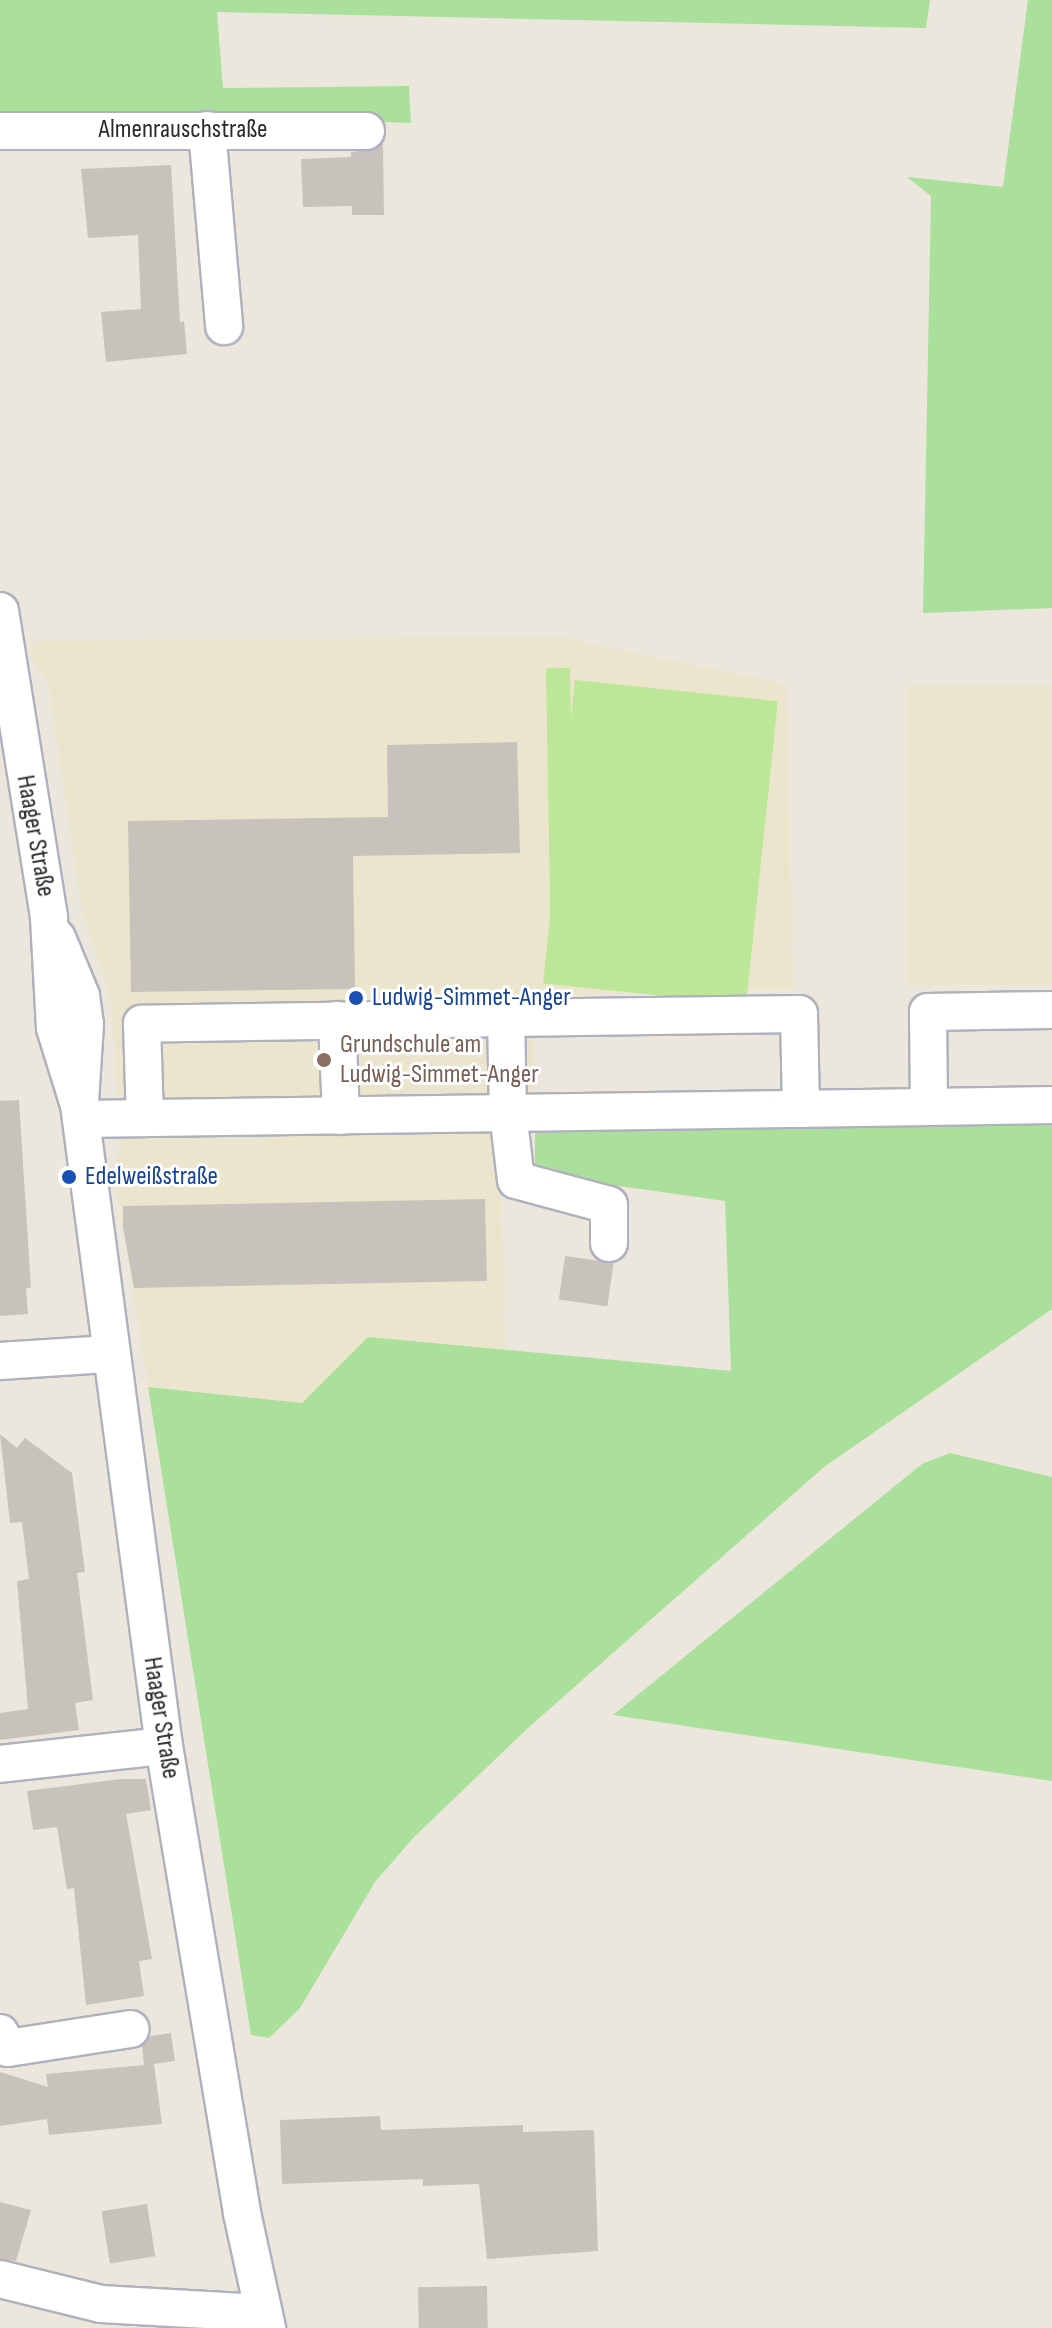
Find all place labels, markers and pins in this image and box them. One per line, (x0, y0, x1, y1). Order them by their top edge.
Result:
place label: Ludwig-Simmet-Anger (372, 982, 571, 1014)
marker: Ludwig-Simmet-Anger (347, 989, 365, 1007)
place label: Grundschule am Ludwig-Simmet-Anger (340, 1029, 539, 1090)
marker: Grundschule am Ludwig-Simmet-Anger (315, 1051, 333, 1069)
place label: Edelweißstraße (85, 1161, 218, 1193)
marker: Edelweißstraße (60, 1168, 78, 1186)

